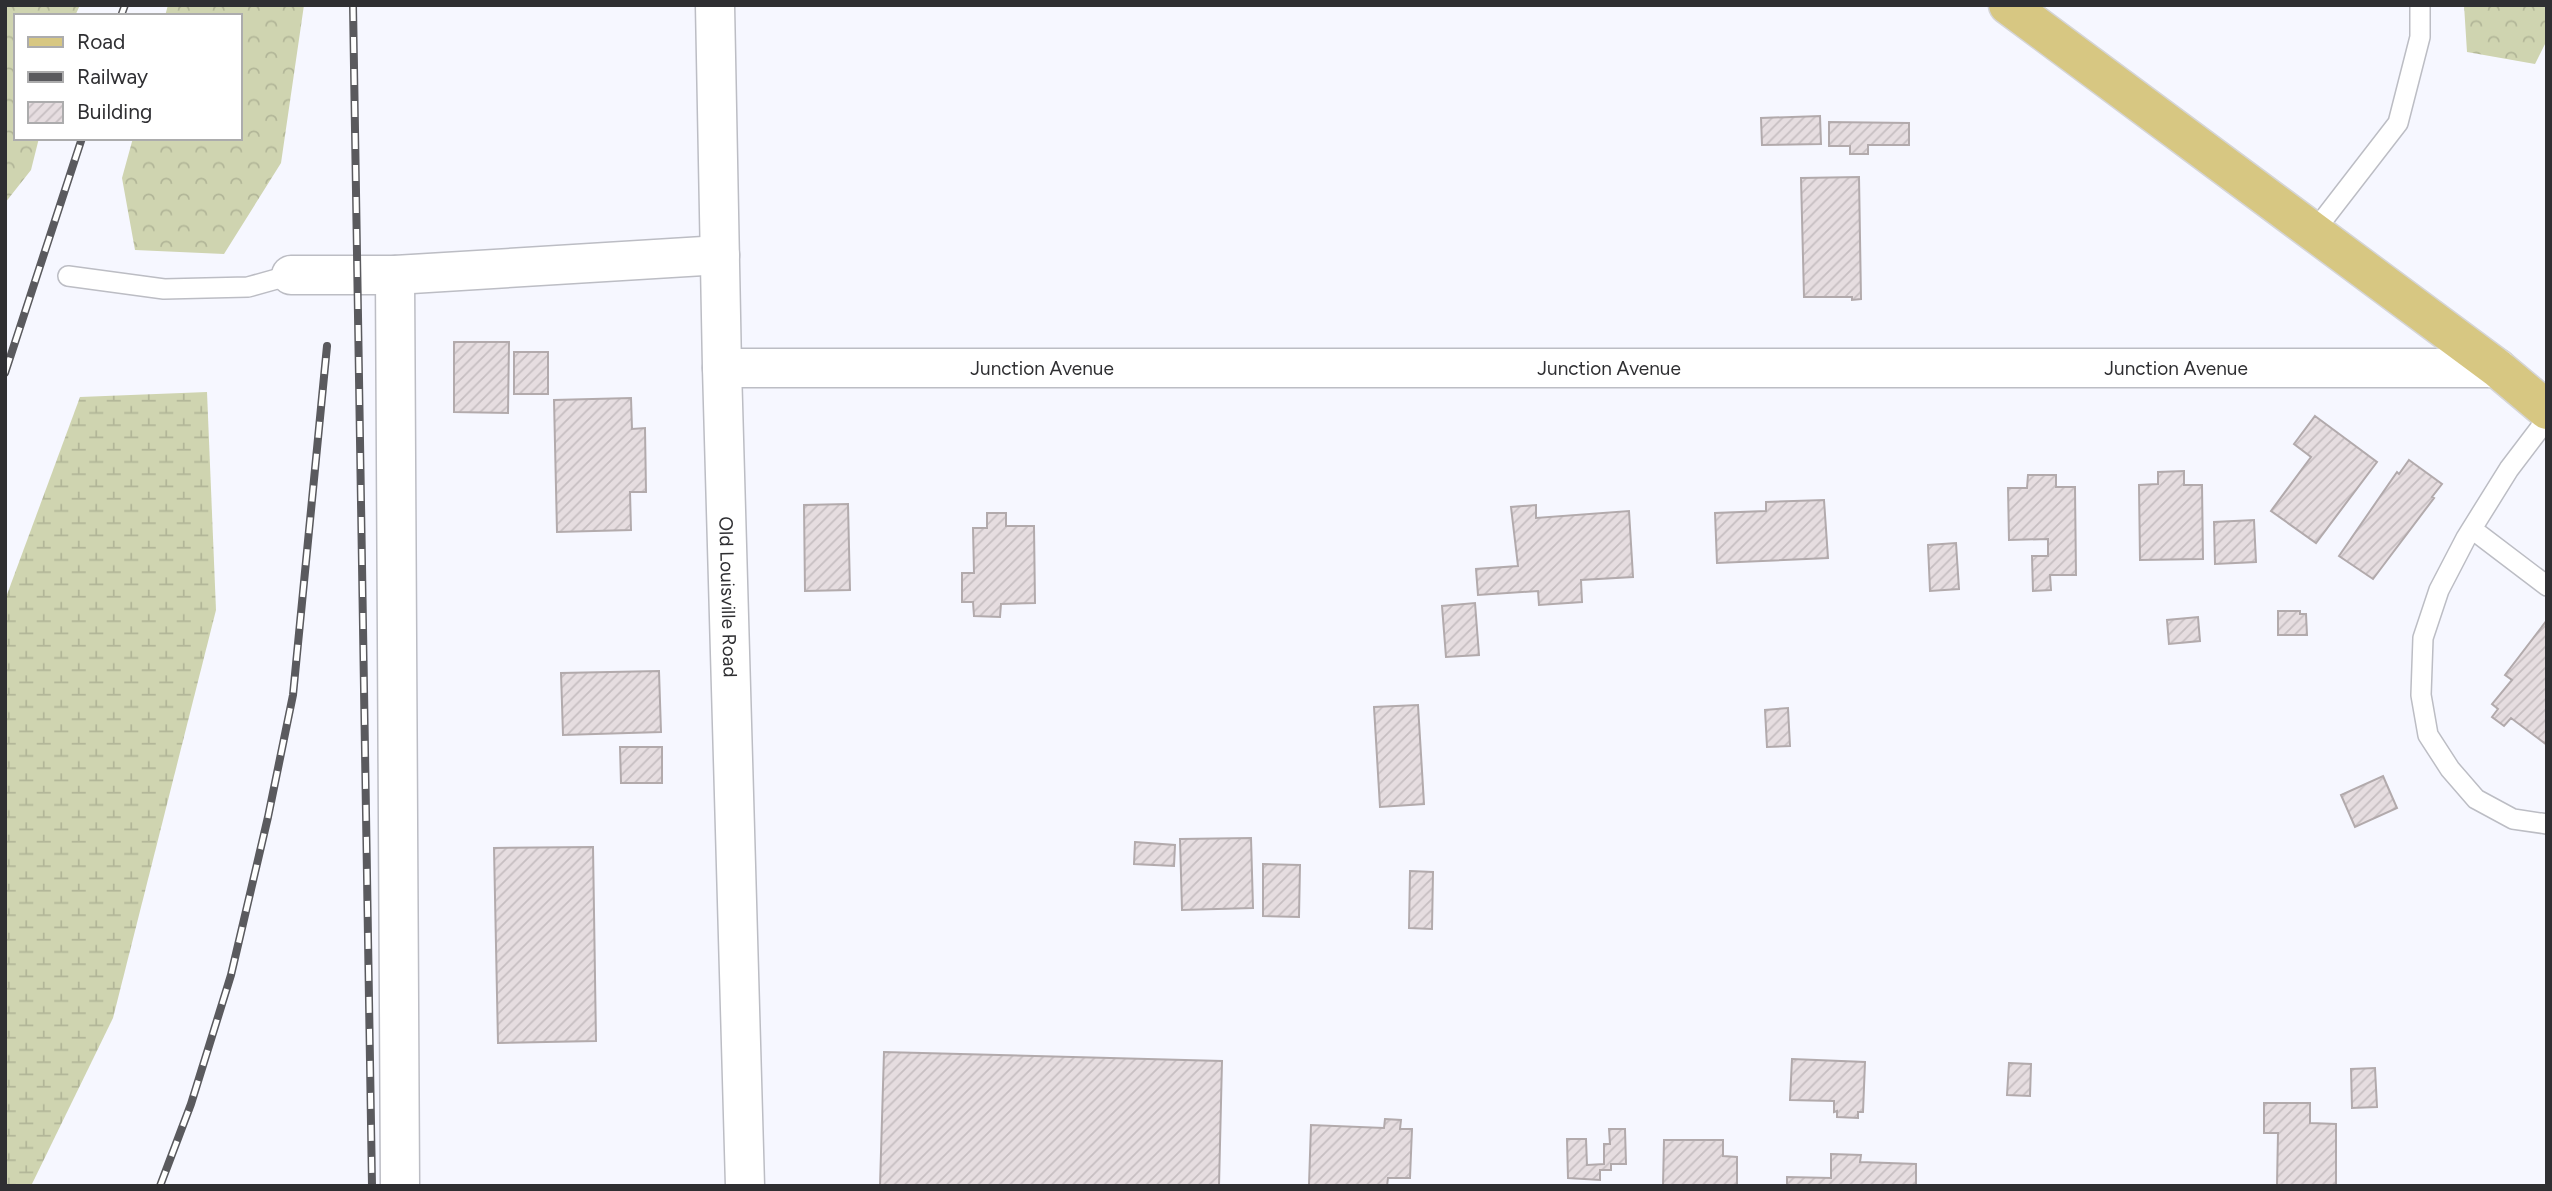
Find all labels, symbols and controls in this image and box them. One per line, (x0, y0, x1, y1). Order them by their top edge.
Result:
legend (14, 14, 242, 140)
text: Road (77, 29, 125, 54)
text: Railway (77, 64, 148, 89)
text: Building (77, 99, 152, 124)
street label: Junction Avenue (970, 357, 1114, 380)
street label: Junction Avenue (1537, 357, 1681, 380)
street label: Junction Avenue (2104, 357, 2248, 380)
street label: Old Louisville Road (714, 516, 742, 678)

